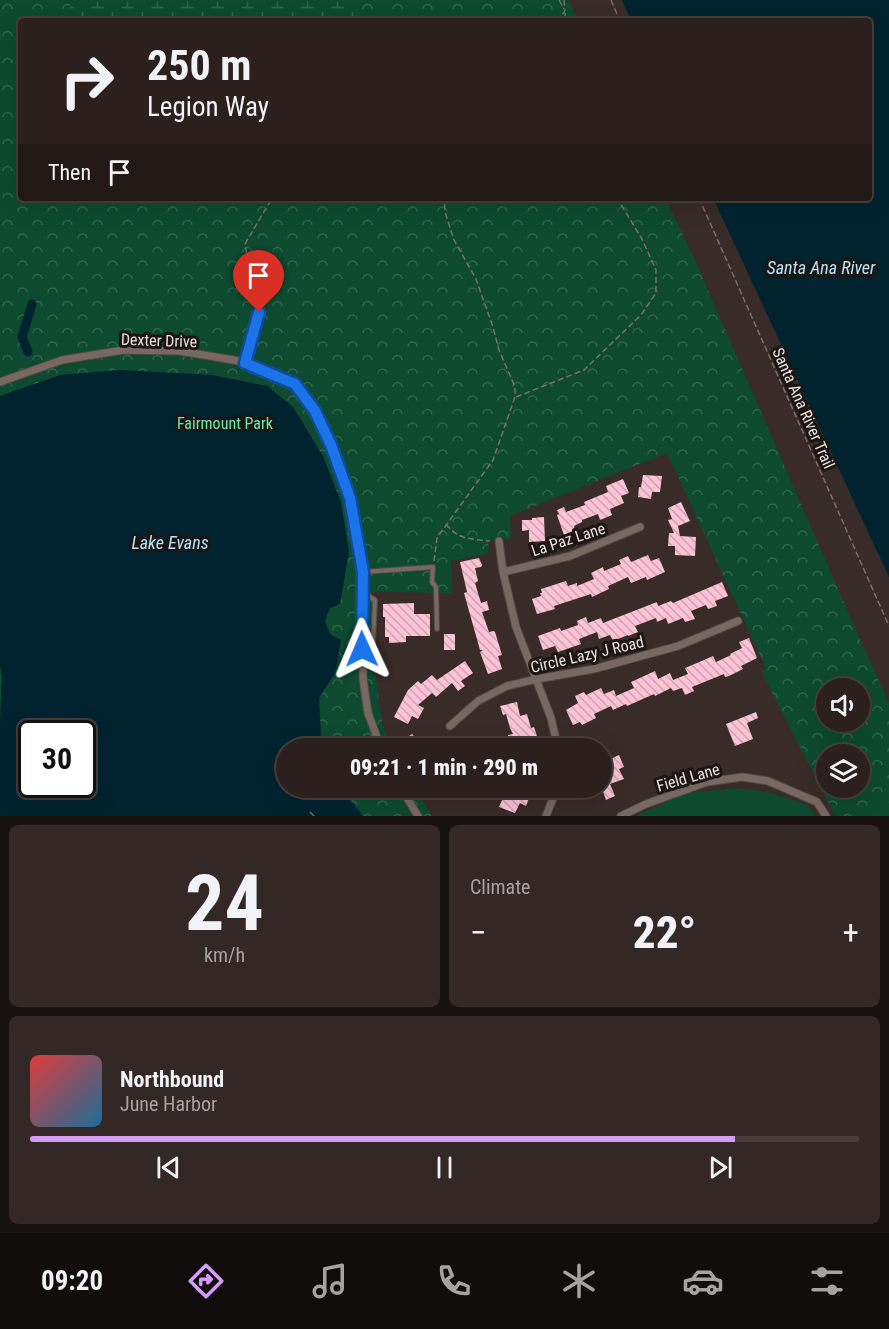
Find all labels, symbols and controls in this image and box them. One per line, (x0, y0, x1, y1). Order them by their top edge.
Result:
text: 250 m (147, 41, 252, 90)
icon: right (48, 42, 126, 120)
text: Legion Way (147, 91, 269, 123)
icon: arrive (103, 156, 136, 189)
text: Then (48, 160, 91, 185)
pin (233, 250, 284, 312)
water label: Santa Ana River (767, 257, 876, 278)
icon: arrive (242, 259, 275, 292)
street label: Dexter Drive (120, 330, 197, 351)
street label: Santa Ana River Trail (768, 345, 839, 471)
park label: Fairmount Park (177, 414, 274, 433)
street label: La Paz Lane (529, 519, 608, 560)
water label: Lake Evans (131, 532, 209, 553)
position arrow (330, 617, 394, 681)
street label: Circle Lazy J Road (529, 632, 646, 677)
map controls (816, 678, 870, 798)
button: sound (816, 678, 870, 732)
speed limit sign: 30 (18, 720, 96, 798)
button: layers (816, 744, 870, 798)
text: 09:21 · 1 min · 290 m (350, 755, 538, 780)
street label: Field Lane (654, 759, 722, 796)
text: 24 (185, 858, 264, 949)
text: Climate (470, 875, 530, 899)
text: 22° (633, 906, 696, 959)
text: − (470, 913, 487, 952)
text: + (843, 913, 859, 952)
text: km/h (204, 943, 245, 967)
text: Northbound (120, 1067, 224, 1092)
text: June Harbor (120, 1092, 217, 1116)
icon: previous (152, 1151, 185, 1184)
icon: pause (428, 1151, 461, 1184)
icon: next (704, 1151, 737, 1184)
icon: directions (185, 1260, 227, 1302)
icon: music (309, 1260, 351, 1302)
icon: phone (433, 1260, 475, 1302)
icon: climate (558, 1260, 600, 1302)
icon: car (682, 1260, 724, 1302)
icon: filters (806, 1260, 848, 1302)
text: 09:20 (41, 1265, 103, 1297)

